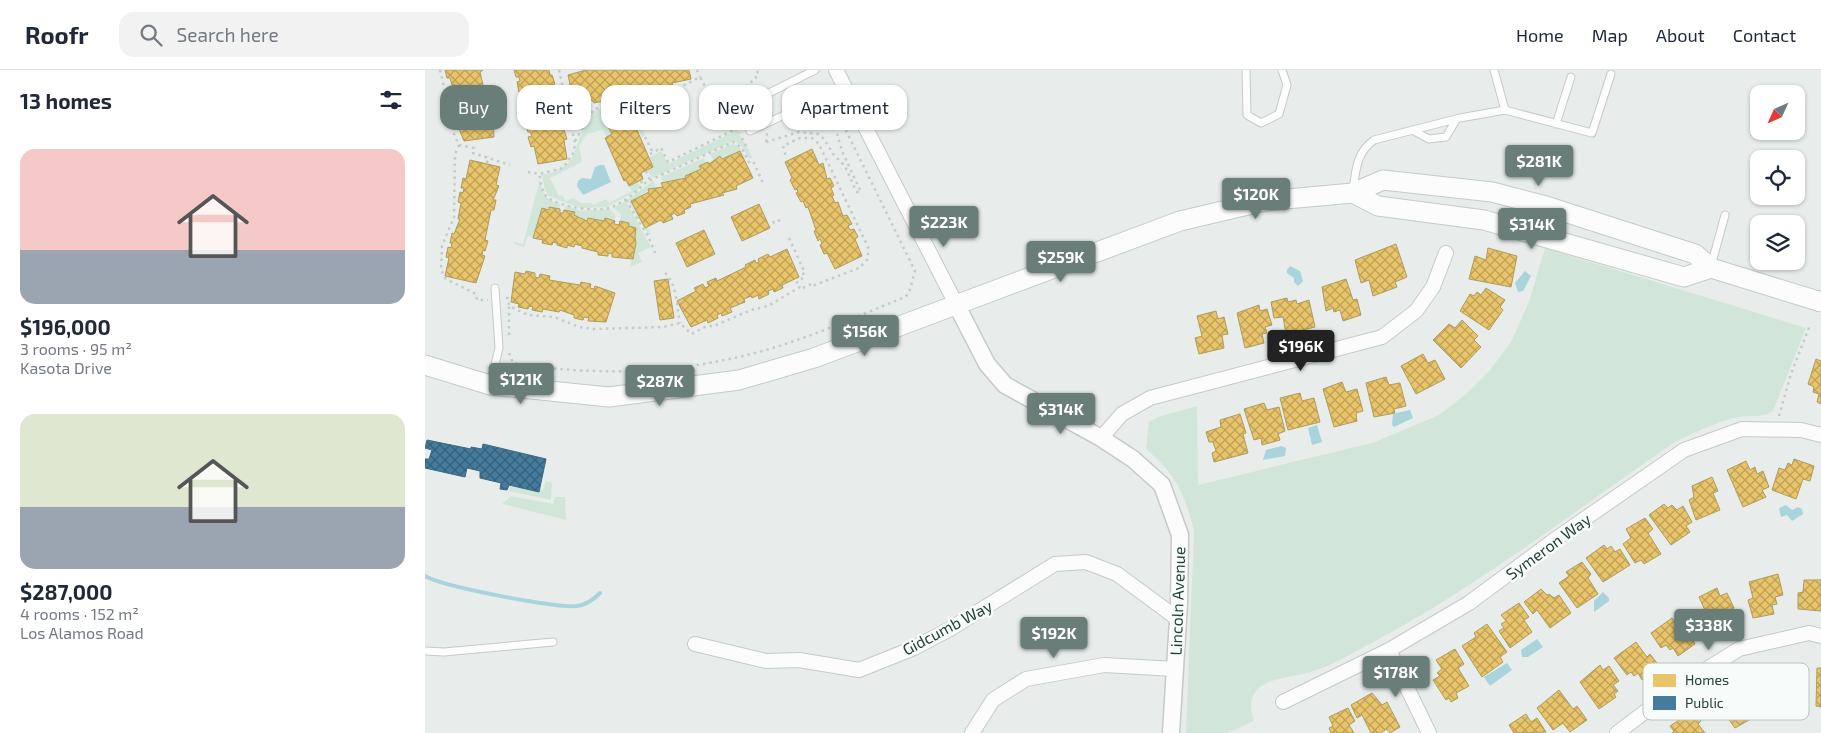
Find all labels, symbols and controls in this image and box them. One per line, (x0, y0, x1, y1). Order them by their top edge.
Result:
search box (119, 12, 469, 57)
text: Roofr (25, 20, 89, 49)
icon: search (137, 21, 165, 49)
text: Search here (177, 23, 279, 46)
text: Home (1516, 24, 1564, 46)
text: Map (1592, 24, 1628, 46)
text: About (1656, 24, 1705, 46)
text: Contact (1733, 24, 1796, 46)
chip: Buy (440, 85, 507, 130)
chip: Rent (517, 85, 591, 130)
chip: Filters (601, 85, 689, 130)
chip: New (699, 85, 772, 130)
chip: Apartment (782, 85, 907, 130)
north arrow (1750, 85, 1805, 140)
map controls (1750, 85, 1805, 270)
icon: filters (377, 86, 405, 114)
text: 13 homes (20, 88, 112, 113)
pin: $281K (1504, 144, 1574, 187)
button: locate (1750, 150, 1805, 205)
text: $281K (1516, 151, 1562, 170)
pin: $120K (1221, 178, 1291, 220)
icon: home (168, 181, 258, 271)
text: $120K (1233, 184, 1279, 203)
pin: $223K (909, 206, 979, 248)
pin: $314K (1497, 208, 1567, 250)
text: $223K (920, 212, 968, 231)
text: $314K (1509, 214, 1555, 233)
button: layers (1750, 215, 1805, 270)
pin: $259K (1026, 240, 1096, 283)
text: $259K (1038, 247, 1085, 266)
text: $196,000 (20, 314, 111, 339)
pin: $156K (830, 314, 900, 357)
text: $156K (843, 321, 887, 340)
pin: $196K (1266, 330, 1336, 372)
text: $196K (1278, 336, 1324, 355)
text: 3 rooms · 95 m² (20, 339, 132, 358)
text: Kasota Drive (20, 358, 112, 377)
pin: $121K (486, 362, 556, 405)
pin: $287K (625, 364, 695, 407)
text: $121K (500, 369, 542, 388)
text: $287K (636, 371, 684, 390)
pin: $314K (1026, 392, 1096, 435)
text: $314K (1038, 399, 1084, 418)
icon: home (168, 446, 258, 536)
street label: Symeron Way (1502, 509, 1595, 583)
street label: Lincoln Avenue (1166, 546, 1188, 656)
text: $287,000 (20, 579, 113, 604)
street label: Gidcumb Way (899, 595, 996, 659)
text: 4 rooms · 152 m² (20, 604, 139, 623)
pin: $338K (1674, 608, 1744, 651)
text: $338K (1685, 615, 1733, 634)
pin: $192K (1019, 616, 1089, 659)
text: Los Alamos Road (20, 623, 144, 642)
text: $192K (1031, 623, 1077, 642)
pin: $178K (1361, 656, 1431, 698)
text: $178K (1374, 662, 1418, 681)
legend (1643, 663, 1809, 720)
text: Homes (1685, 671, 1729, 688)
text: Public (1685, 694, 1724, 711)

